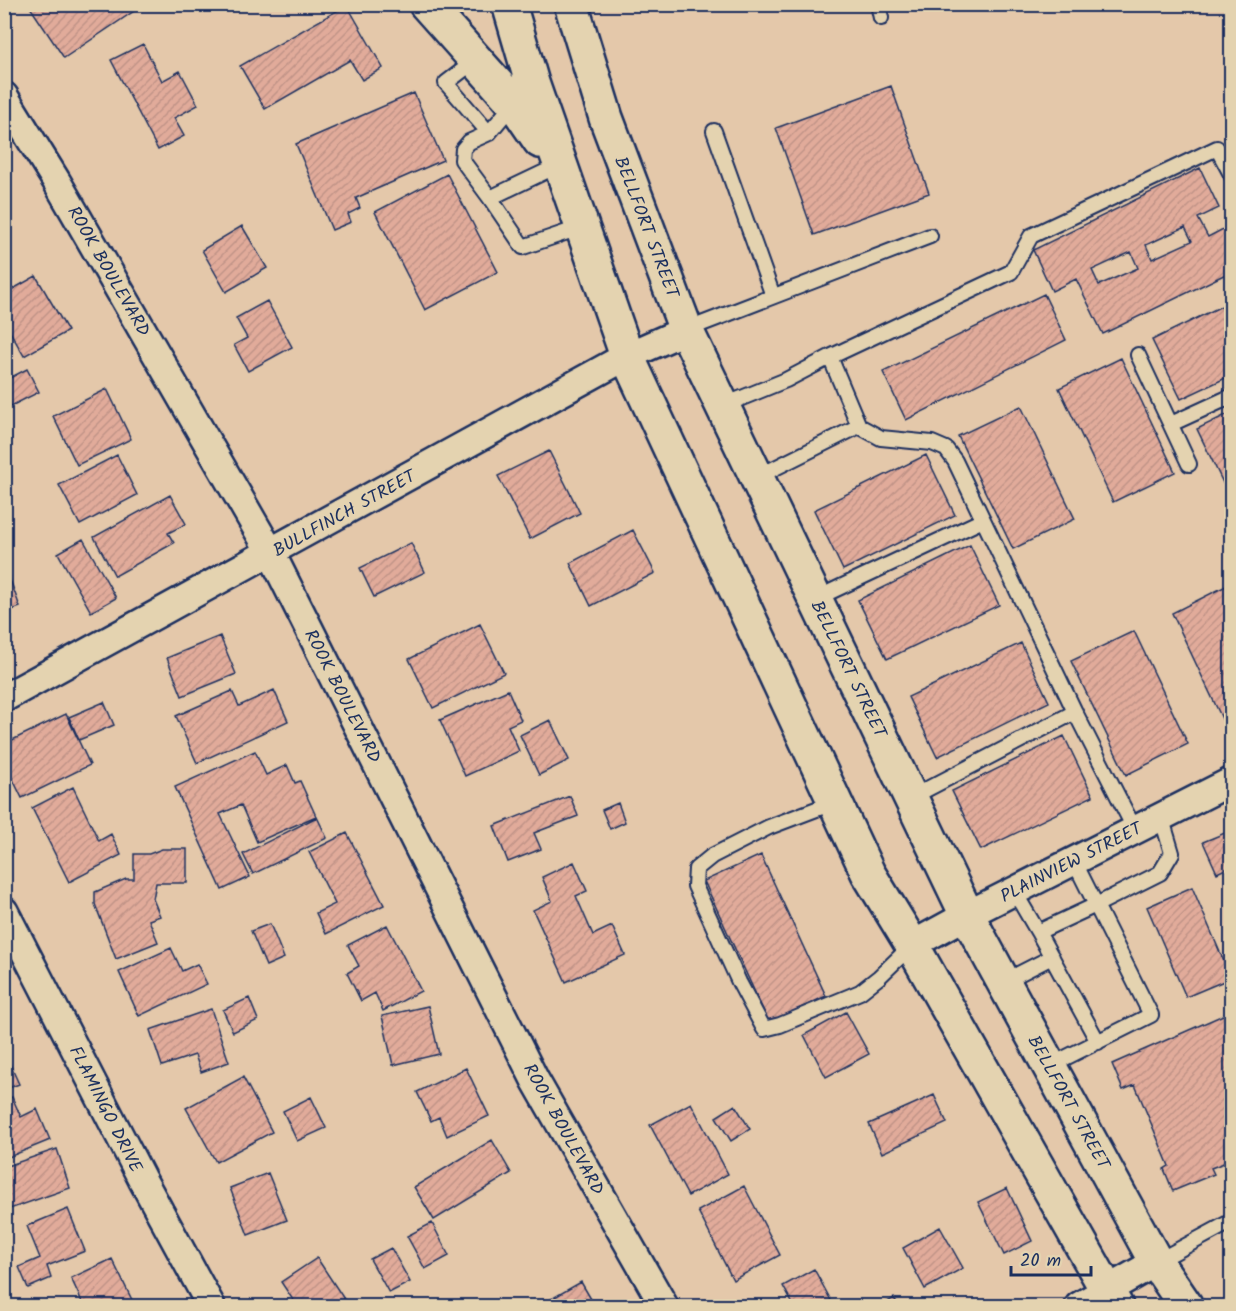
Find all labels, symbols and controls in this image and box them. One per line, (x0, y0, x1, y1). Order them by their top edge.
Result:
street label: BELLFORT STREET (605, 152, 686, 304)
street label: ROOK BOULEVARD (58, 201, 157, 343)
street label: BULLFINCH STREET (268, 462, 423, 566)
street label: BELLFORT STREET (802, 596, 894, 745)
street label: ROOK BOULEVARD (295, 625, 388, 769)
street label: PLAINVIEW STREET (996, 814, 1149, 912)
street label: BELLFORT STREET (1019, 1030, 1117, 1176)
street label: FLAMINGO DRIVE (60, 1041, 149, 1179)
street label: ROOK BOULEVARD (514, 1059, 611, 1201)
scale bar (1011, 1239, 1090, 1277)
text: 20 m (1020, 1247, 1061, 1276)

